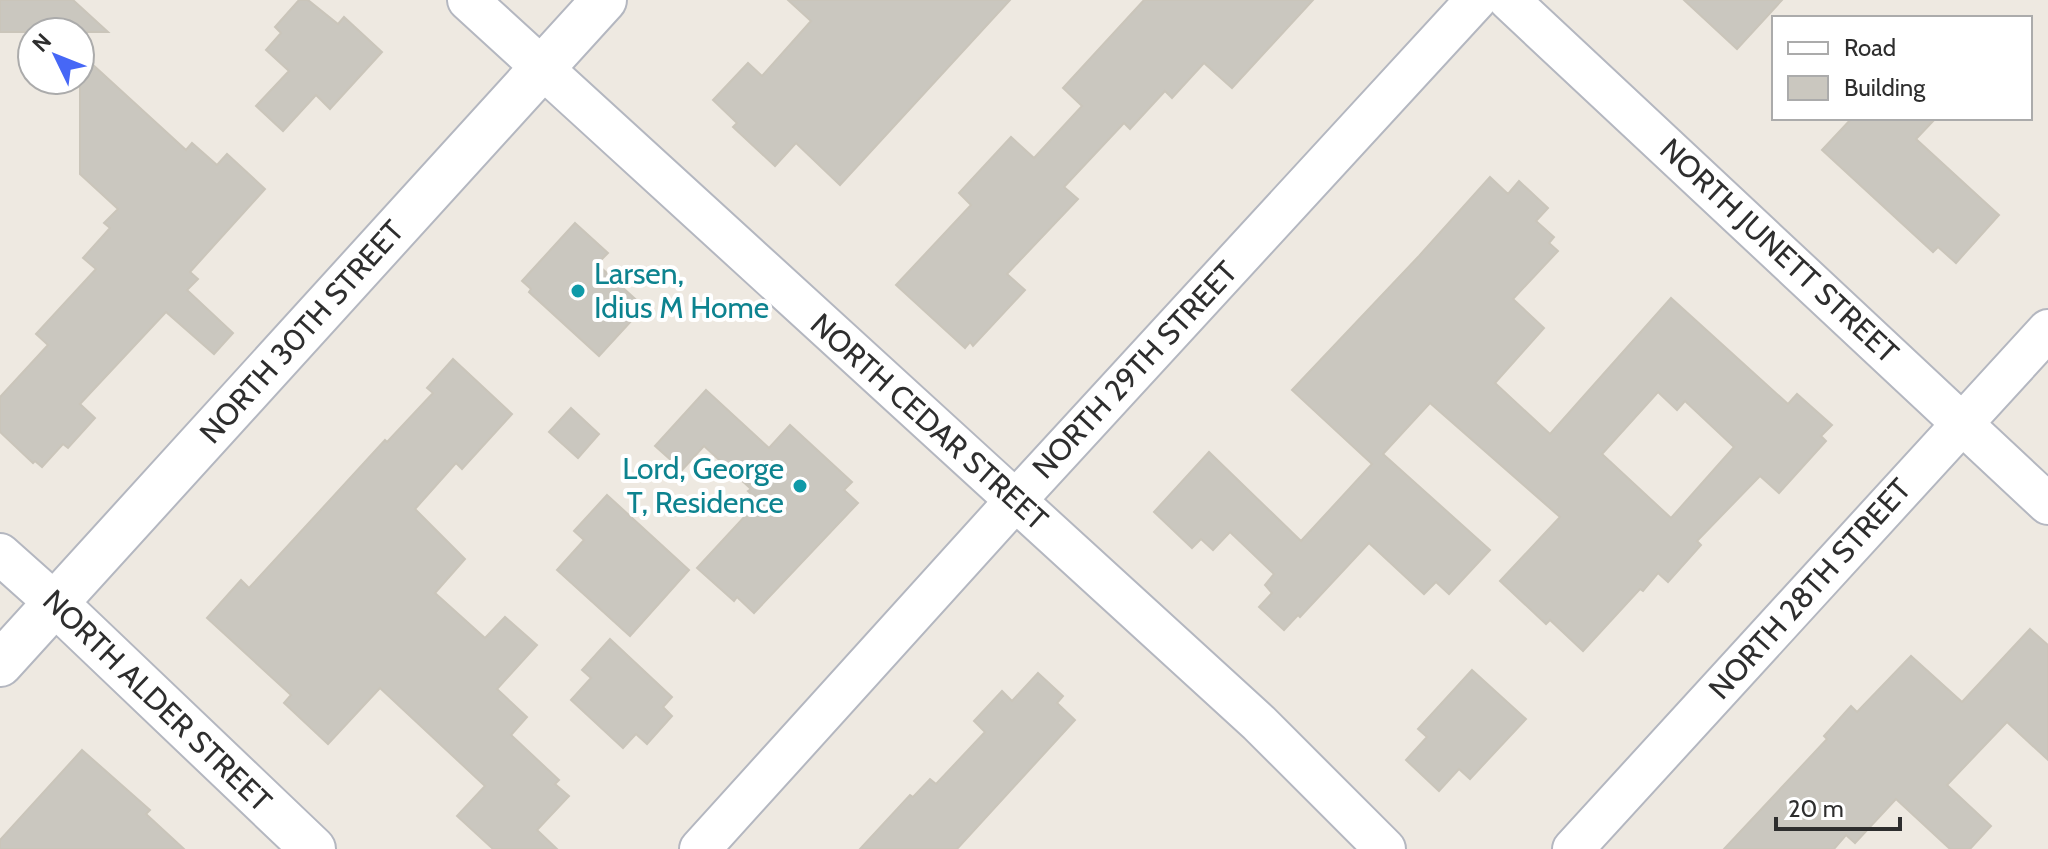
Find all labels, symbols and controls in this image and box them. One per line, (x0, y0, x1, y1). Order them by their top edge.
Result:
north arrow (16, 16, 96, 96)
legend (1772, 16, 2032, 120)
text: N (27, 28, 57, 58)
text: Road (1844, 33, 1896, 62)
text: Building (1844, 73, 1926, 102)
street label: NORTH JUNETT STREET (1652, 131, 1906, 371)
street label: NORTH 30TH STREET (192, 213, 411, 451)
street label: NORTH 29TH STREET (1024, 253, 1245, 486)
place label: Larsen, Idius M Home (594, 255, 769, 326)
marker: Larsen, Idius M Home (569, 282, 587, 300)
street label: NORTH CEDAR STREET (803, 305, 1056, 538)
place label: Lord, George T, Residence (622, 450, 784, 521)
street label: NORTH 28TH STREET (1701, 471, 1918, 707)
marker: Lord, George T, Residence (791, 477, 809, 495)
street label: NORTH ALDER STREET (35, 582, 279, 819)
scale bar (1776, 781, 1900, 831)
text: 20 m (1788, 794, 1844, 823)

